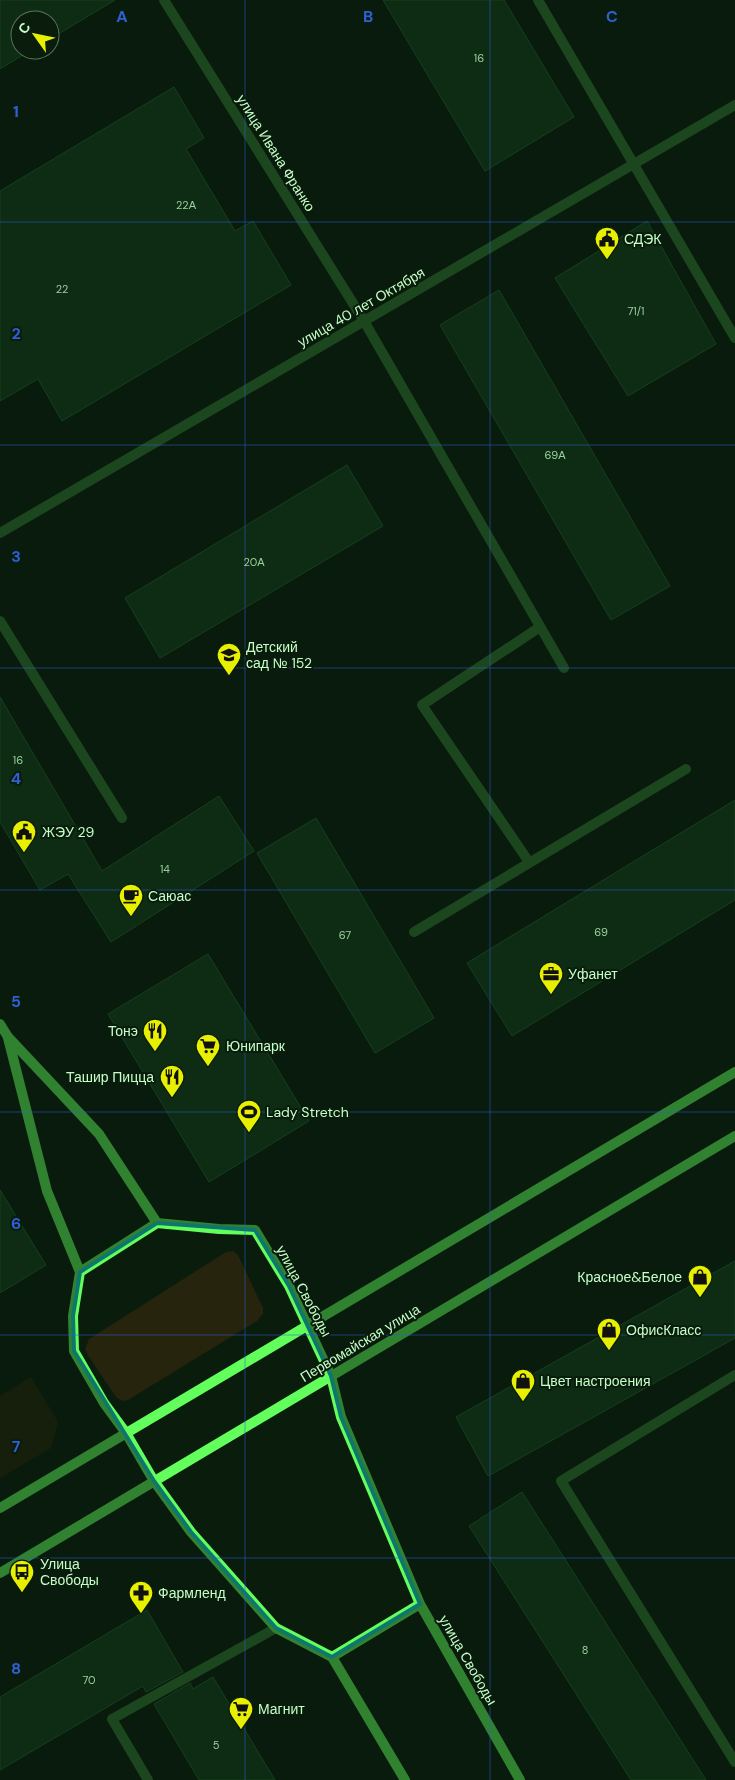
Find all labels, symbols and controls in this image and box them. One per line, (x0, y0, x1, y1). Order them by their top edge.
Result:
text: A (116, 6, 128, 27)
text: B (363, 6, 373, 27)
text: C (606, 6, 618, 27)
north arrow (10, 10, 60, 60)
text: С (14, 19, 34, 37)
house number: 16 (474, 51, 484, 65)
street label: улица Ивана Франко (233, 91, 319, 215)
text: 1 (13, 101, 19, 122)
house number: 22А (176, 198, 197, 212)
public building icon: СДЭК (594, 226, 620, 260)
place label: СДЭК (624, 230, 662, 248)
street label: улица 40 лет Октября (294, 263, 428, 351)
house number: 22 (56, 282, 68, 296)
house number: 71/1 (627, 304, 645, 318)
text: 2 (11, 323, 21, 344)
house number: 69А (545, 448, 566, 462)
text: 3 (11, 546, 21, 567)
house number: 20А (243, 555, 265, 569)
place label: Детский сад № 152 (246, 638, 312, 672)
school or university icon: Детский сад № 152 (216, 642, 242, 676)
house number: 16 (13, 753, 23, 767)
text: 4 (11, 768, 21, 789)
public building icon: ЖЭУ 29 (11, 819, 37, 853)
place label: ЖЭУ 29 (42, 823, 95, 841)
house number: 14 (160, 862, 170, 876)
cafe icon: Саюас (118, 883, 144, 917)
place label: Саюас (148, 887, 191, 905)
house number: 69 (594, 925, 608, 939)
house number: 67 (339, 928, 351, 942)
office icon: Уфанет (538, 961, 564, 995)
place label: Уфанет (568, 965, 618, 983)
text: 5 (11, 991, 21, 1012)
restaurant icon: Тонэ (142, 1018, 168, 1052)
place label: Тонэ (108, 1022, 138, 1040)
supermarket icon: Юнипарк (195, 1033, 221, 1067)
place label: Юнипарк (226, 1037, 286, 1055)
restaurant icon: Ташир Пицца (159, 1064, 185, 1098)
place label: Ташир Пицца (66, 1068, 154, 1086)
sports icon: Lady Stretch (236, 1099, 262, 1133)
place label: Lady Stretch (266, 1103, 349, 1121)
text: 6 (11, 1213, 21, 1234)
street label: улица Свободы (272, 1242, 336, 1340)
shop icon: Красное&Белое (687, 1264, 713, 1298)
place label: Красное&Белое (577, 1268, 682, 1286)
street label: Первомайская улица (297, 1300, 424, 1386)
shop icon: ОфисКласс (596, 1317, 622, 1351)
place label: ОфисКласс (626, 1321, 701, 1339)
shop icon: Цвет настроения (510, 1368, 536, 1402)
place label: Цвет настроения (540, 1372, 651, 1390)
text: 7 (12, 1436, 21, 1457)
place label: Улица Свободы (40, 1555, 99, 1589)
bus stop icon: Улица Свободы (9, 1559, 35, 1593)
pharmacy icon: Фармленд (128, 1580, 154, 1614)
place label: Фармленд (158, 1584, 226, 1602)
street label: улица Свободы (435, 1612, 501, 1708)
house number: 8 (582, 1643, 588, 1657)
text: 8 (11, 1658, 21, 1679)
house number: 70 (82, 1673, 96, 1687)
supermarket icon: Магнит (228, 1696, 254, 1730)
place label: Магнит (258, 1700, 305, 1718)
house number: 5 (213, 1738, 220, 1752)

